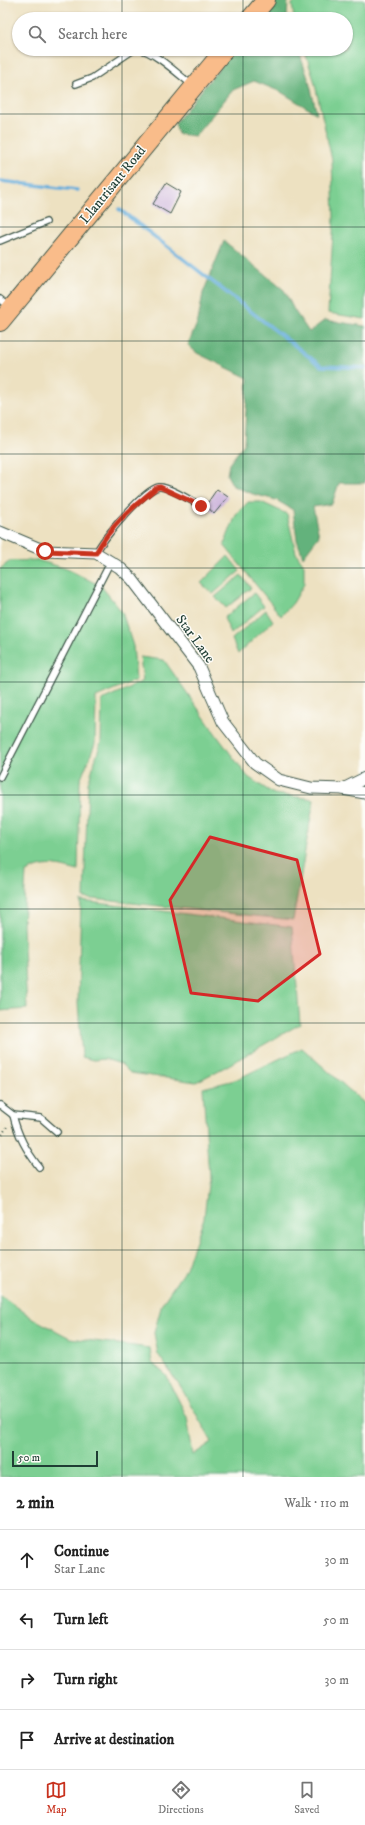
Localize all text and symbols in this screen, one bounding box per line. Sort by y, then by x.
search box [12,12,353,56]
icon: search [26,23,48,45]
text: Search here [58,25,127,44]
street label: Llantrisant Road [76,142,150,228]
route end [192,497,210,515]
route start [36,542,54,560]
street label: Star Lane [172,611,219,667]
scale bar [12,1449,98,1468]
text: 50 m [18,1451,40,1465]
text: 2 min [16,1492,54,1514]
text: Walk · 110 m [284,1495,349,1511]
text: Continue [54,1542,109,1561]
icon: ahead [16,1549,38,1571]
text: 30 m [325,1552,349,1568]
text: Star Lane [54,1561,105,1577]
icon: left [16,1609,38,1631]
text: Turn left [54,1610,108,1629]
text: 50 m [323,1612,349,1628]
icon: right [16,1669,38,1691]
text: Turn right [54,1670,117,1689]
text: 30 m [325,1672,349,1688]
icon: arrive [16,1729,38,1751]
text: Arrive at destination [54,1730,174,1749]
tab: Map [45,1779,67,1817]
tab: Directions [158,1779,204,1817]
tab: Saved [294,1779,320,1817]

